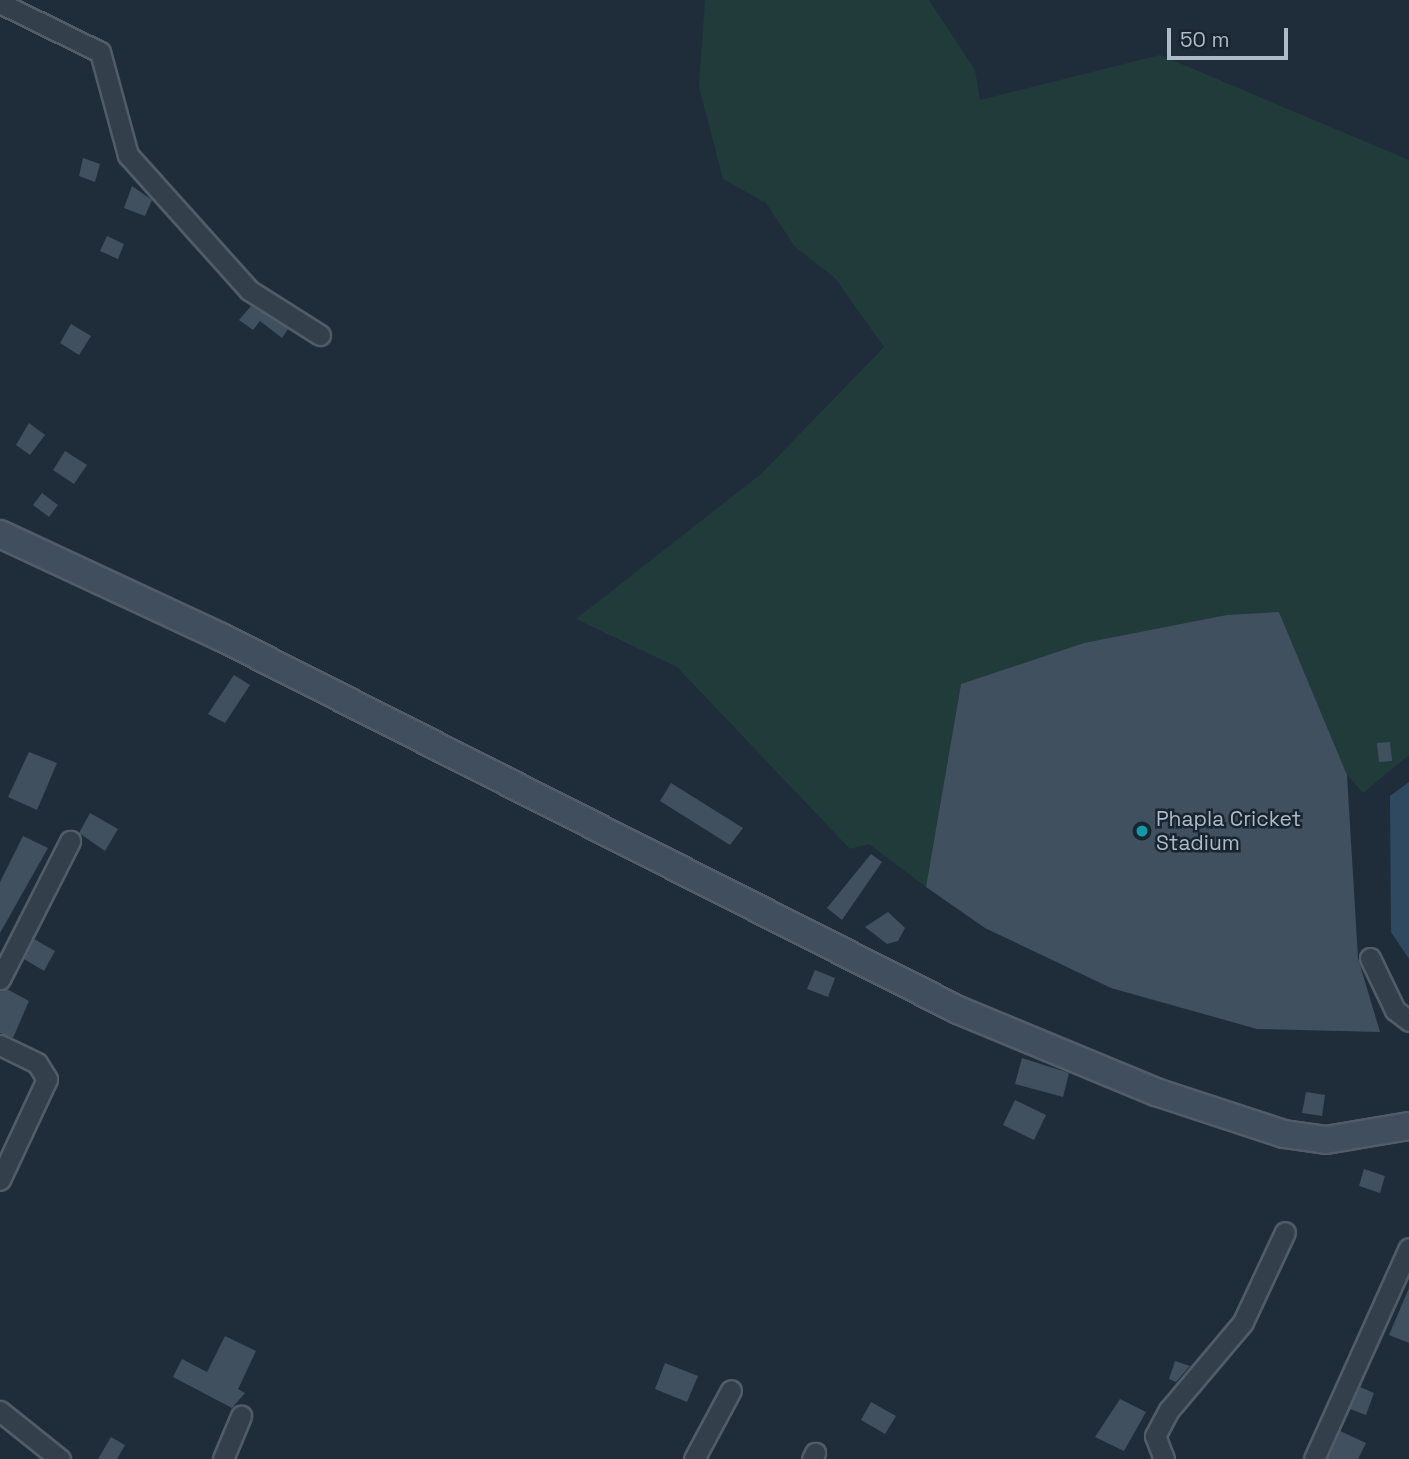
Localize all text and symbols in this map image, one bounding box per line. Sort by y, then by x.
scale bar [1171,14,1292,58]
text: 50 m [1180,26,1230,53]
place label: Phapla Cricket Stadium [1156,806,1301,856]
marker: Phapla Cricket Stadium [1134,823,1150,839]

